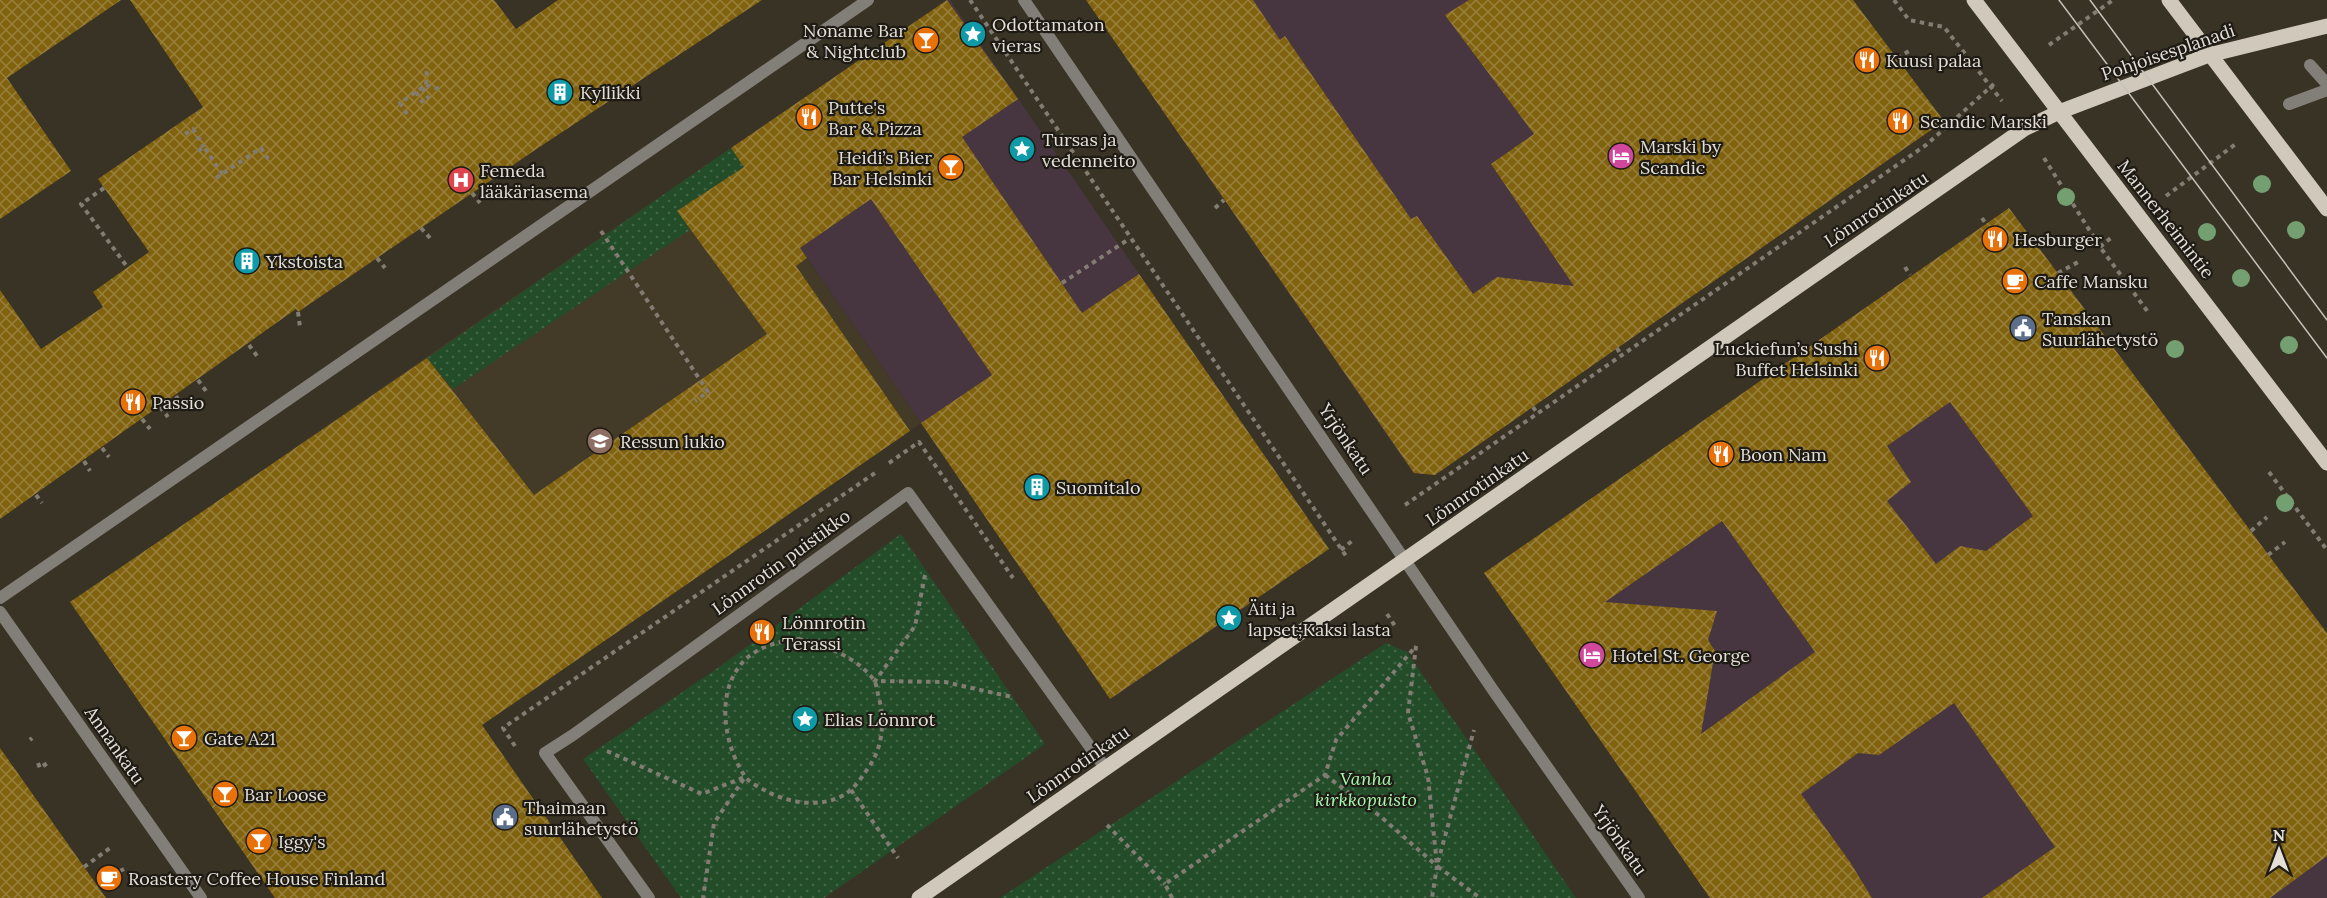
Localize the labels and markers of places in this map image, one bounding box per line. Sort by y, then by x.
place label: Odottamaton vieras [992,13,1105,57]
place label: Noname Bar & Nightclub [803,19,906,63]
place icon: Odottamaton vieras [958,19,988,49]
bar icon: Noname Bar & Nightclub [911,25,941,55]
restaurant icon: Kuusi palaa [1852,45,1882,75]
place label: Kuusi palaa [1886,49,1981,72]
building icon: Kyllikki [545,77,575,107]
place label: Kyllikki [580,81,640,104]
place label: Putte's Bar & Pizza [828,96,922,140]
restaurant icon: Putte's Bar & Pizza [794,102,824,132]
restaurant icon: Scandic Marski [1885,106,1915,136]
place label: Scandic Marski [1920,110,2047,133]
place label: Tursas ja vedenneito [1042,128,1136,172]
place icon: Tursas ja vedenneito [1007,134,1037,164]
place label: Marski by Scandic [1640,135,1722,179]
hotel icon: Marski by Scandic [1606,141,1636,171]
place label: Heidi’s Bier Bar Helsinki [832,146,932,190]
bar icon: Heidi’s Bier Bar Helsinki [936,152,966,182]
place label: Femeda lääkäriasema [480,159,588,203]
hospital icon: Femeda lääkäriasema [446,165,476,195]
restaurant icon: Hesburger [1980,224,2010,254]
place label: Hesburger [2014,228,2102,251]
building icon: Ykstoista [232,246,262,276]
place label: Ykstoista [265,250,343,273]
cafe icon: Caffe Mansku [2000,266,2030,296]
place label: Caffe Mansku [2034,270,2148,293]
place label: Tanskan Suurlähetystö [2042,307,2158,351]
public building icon: Tanskan Suurlähetystö [2008,313,2038,343]
place label: Luckiefun’s Sushi Buffet Helsinki [1715,337,1858,381]
restaurant icon: Luckiefun’s Sushi Buffet Helsinki [1862,343,1892,373]
restaurant icon: Passio [118,387,148,417]
place label: Passio [152,391,204,414]
school or university icon: Ressun lukio [585,426,615,456]
place label: Ressun lukio [620,430,725,453]
restaurant icon: Boon Nam [1706,439,1736,469]
place label: Boon Nam [1740,443,1827,466]
building icon: Suomitalo [1022,472,1052,502]
place label: Suomitalo [1056,476,1141,499]
place label: Äiti ja lapset;Kaksi lasta [1247,597,1391,641]
place icon: Äiti ja lapset;Kaksi lasta [1214,603,1244,633]
place label: Lönnrotin Terassi [782,611,866,655]
restaurant icon: Lönnrotin Terassi [747,617,777,647]
hotel icon: Hotel St. George [1577,640,1607,670]
place label: Hotel St. George [1612,644,1750,667]
place icon: Elias Lönnrot [790,704,820,734]
place label: Elias Lönnrot [824,708,935,731]
bar icon: Gate A21 [169,723,199,753]
place label: Gate A21 [204,727,276,750]
bar icon: Bar Loose [210,779,240,809]
place label: Bar Loose [244,783,327,806]
place label: Thaimaan suurlähetystö [524,796,638,840]
public building icon: Thaimaan suurlähetystö [490,802,520,832]
bar icon: Iggy's [244,826,274,856]
place label: Iggy's [278,830,326,853]
cafe icon: Roastery Coffee House Finland [94,863,124,893]
place label: Roastery Coffee House Finland [128,867,385,890]

